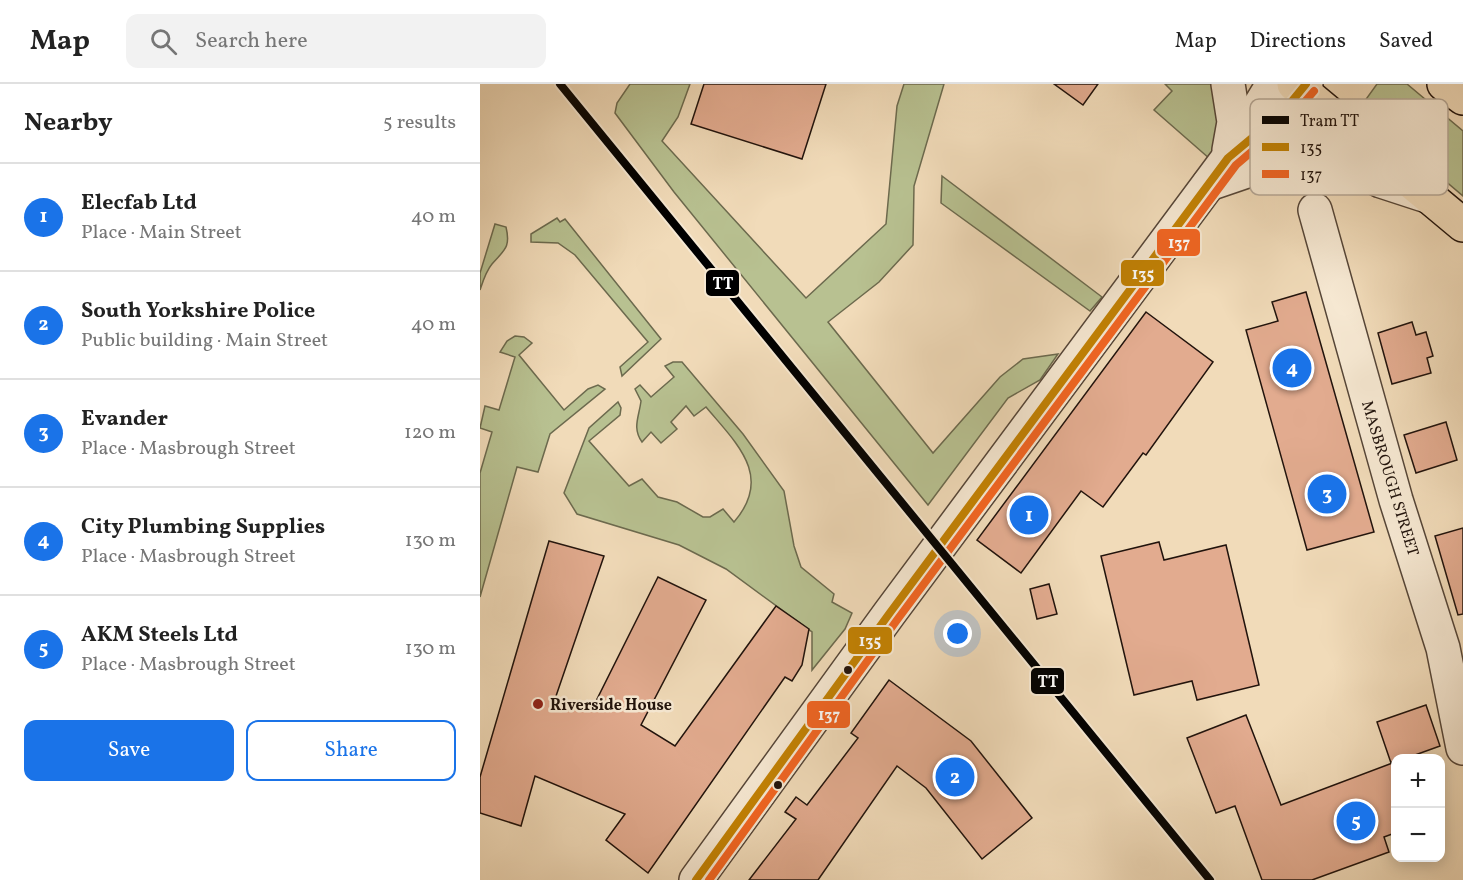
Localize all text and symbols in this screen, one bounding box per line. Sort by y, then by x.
search box [126,14,546,68]
text: Map [30,22,90,61]
icon: search [147,25,180,58]
text: Search here [195,26,308,57]
text: Map [1175,27,1217,56]
text: Directions [1250,27,1346,56]
text: Saved [1379,27,1433,56]
legend [1250,99,1448,195]
text: Nearby [24,105,113,141]
text: 5 results [383,109,456,137]
text: Tram TT [1300,111,1359,133]
text: 135 [1300,138,1322,160]
text: 137 [1300,165,1322,187]
text: Elecfab Ltd [81,188,197,219]
text: 1 [39,203,48,231]
text: 40 m [411,203,456,231]
text: Place · Main Street [81,219,242,247]
line badge: 137 [1156,228,1201,257]
text: 137 [1168,233,1190,255]
line badge: 135 [1120,259,1165,287]
text: 135 [1132,264,1154,286]
line badge: TT [705,269,740,297]
text: TT [713,274,734,296]
text: South Yorkshire Police [81,296,315,327]
text: 2 [38,311,49,339]
text: 40 m [411,311,456,339]
text: Public building · Main Street [81,327,328,355]
pin: 4 [1272,346,1312,390]
street label: MASBROUGH STREET [1355,398,1423,559]
text: Evander [81,404,168,435]
text: 3 [38,419,49,447]
text: 120 m [404,419,456,447]
text: Place · Masbrough Street [81,435,296,463]
pin: 3 [1308,472,1346,516]
pin: 1 [1010,492,1048,538]
text: City Plumbing Supplies [81,512,325,543]
text: 4 [37,527,50,555]
text: 130 m [405,527,456,555]
text: Place · Masbrough Street [81,543,296,571]
your location [943,619,972,648]
text: AKM Steels Ltd [81,620,238,651]
line badge: 135 [847,626,893,655]
text: 135 [859,631,881,653]
text: 5 [39,635,48,663]
text: 130 m [405,635,456,663]
text: Place · Masbrough Street [81,651,296,679]
unlabelled marker [842,664,854,676]
line badge: TT [1030,667,1065,695]
text: TT [1038,672,1059,694]
place label: Riverside House [550,695,672,717]
marker: Riverside House [531,697,545,711]
line badge: 137 [806,700,851,729]
text: 137 [818,705,840,727]
button: Save [24,720,234,781]
button: Share [246,720,456,781]
pin: 2 [936,754,974,800]
map controls [1391,754,1445,862]
button: + [1391,754,1445,808]
unlabelled marker [772,779,784,791]
pin: 5 [1336,798,1376,844]
button: − [1391,808,1445,862]

